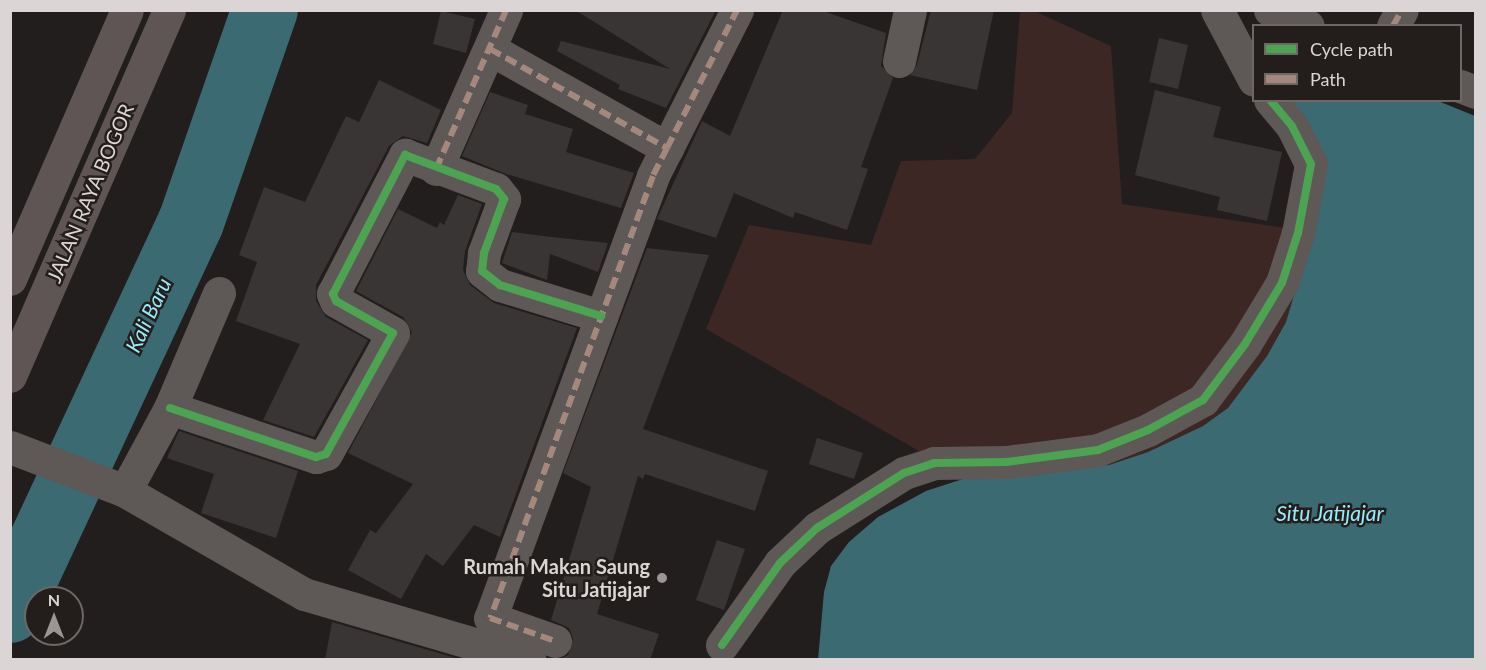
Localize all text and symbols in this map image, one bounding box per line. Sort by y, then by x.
legend [1252,24,1462,102]
text: Cycle path [1310,38,1393,60]
text: Path [1310,68,1346,90]
street label: JALAN RAYA BOGOR [41,100,139,286]
water label: Kali Baru [120,274,176,356]
water label: Situ Jatijajar [1276,500,1384,526]
place label: Rumah Makan Saung Situ Jatijajar [463,554,650,601]
marker: Rumah Makan Saung Situ Jatijajar [655,571,669,585]
north arrow [24,586,84,646]
text: N [48,590,60,609]

